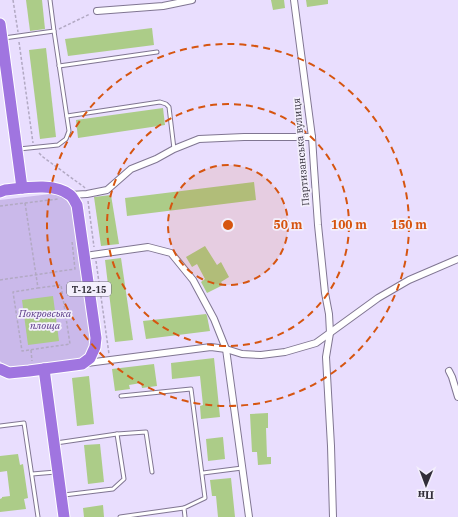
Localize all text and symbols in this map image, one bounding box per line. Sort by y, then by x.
street label: Партизанська вулиця [290,97,312,206]
text: 50 m [274,217,303,232]
text: 100 m [331,217,367,232]
text: 150 m [391,217,427,232]
centre of rings [221,218,235,232]
road number: Т-12-15 [67,282,111,296]
park label: Покровська площа [18,307,72,332]
north arrow [406,465,446,505]
text: Пн [417,488,434,502]

